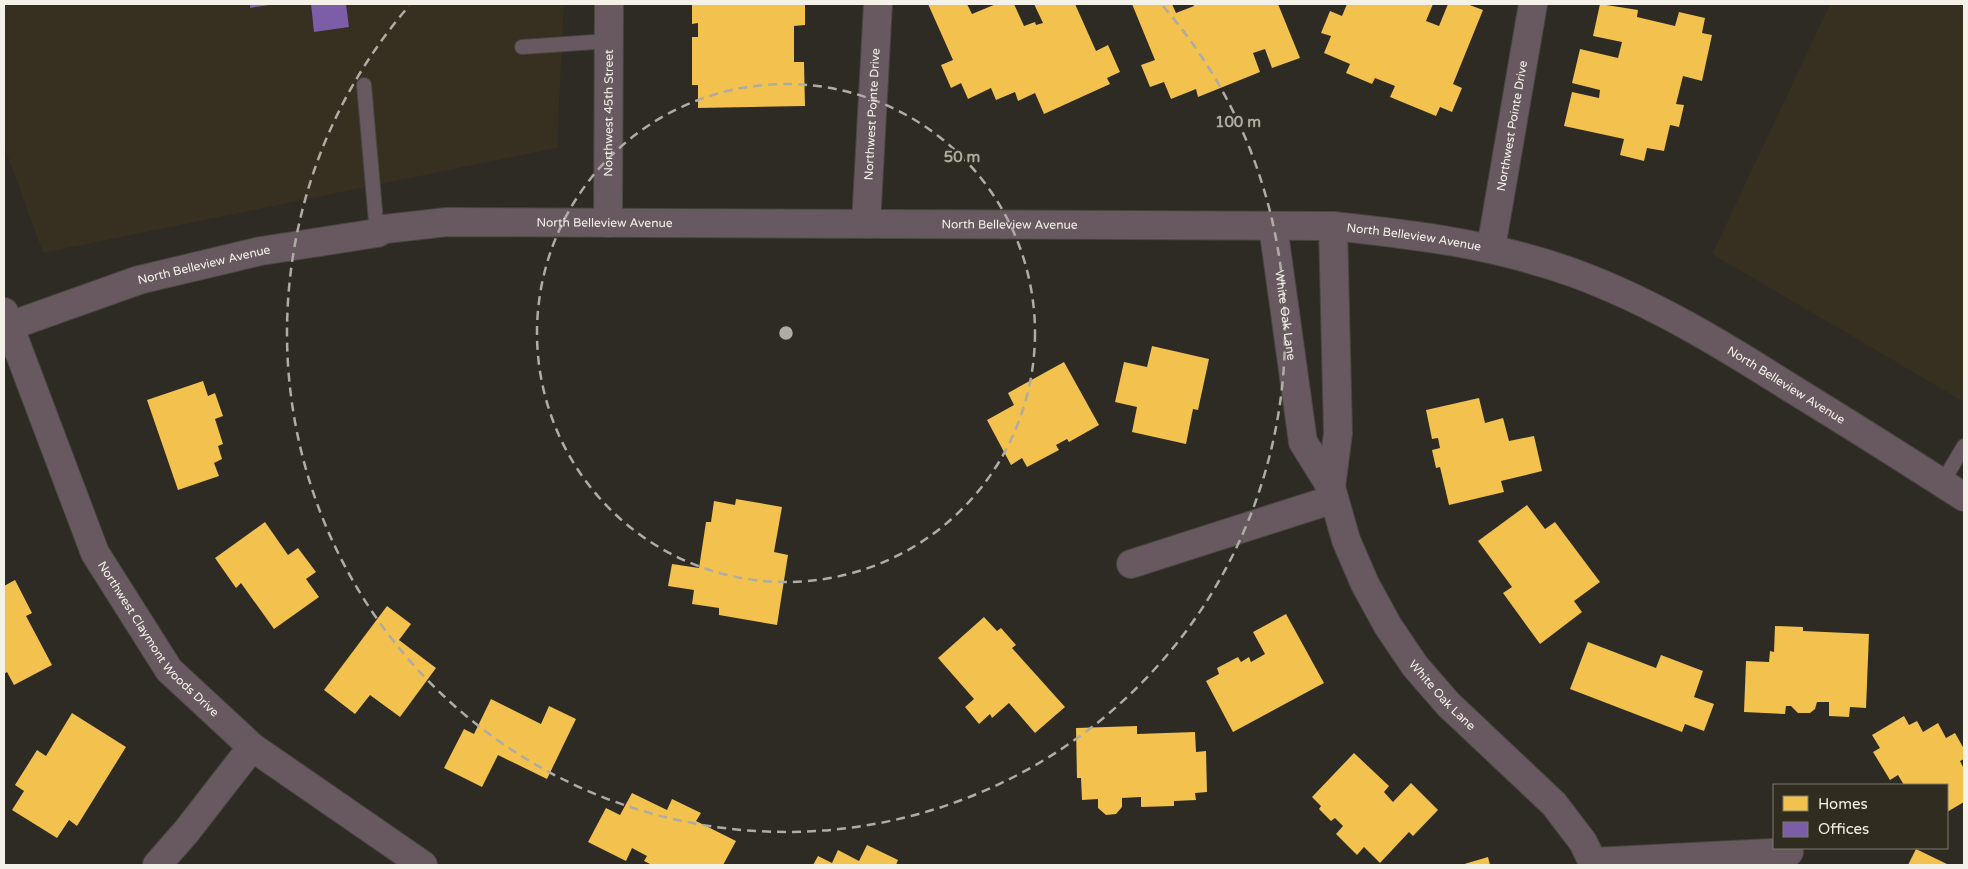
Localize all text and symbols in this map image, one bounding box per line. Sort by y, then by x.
street label: Northwest Pointe Drive [861,48,883,181]
street label: Northwest 45th Street [601,49,616,177]
street label: Northwest Pointe Drive [1494,59,1530,192]
text: 100 m [1215,113,1261,131]
text: 50 m [944,148,980,166]
street label: North Belleview Avenue [537,215,673,230]
street label: North Belleview Avenue [942,217,1078,232]
street label: North Belleview Avenue [1346,221,1483,254]
street label: North Belleview Avenue [136,243,271,287]
street label: White Oak Lane [1272,269,1299,361]
centre of rings [777,324,795,342]
street label: North Belleview Avenue [1725,343,1848,427]
street label: Northwest Claymont Woods Drive [95,559,222,720]
street label: White Oak Lane [1406,657,1478,733]
legend [1773,784,1948,849]
text: Homes [1818,795,1868,813]
text: Offices [1818,820,1869,838]

